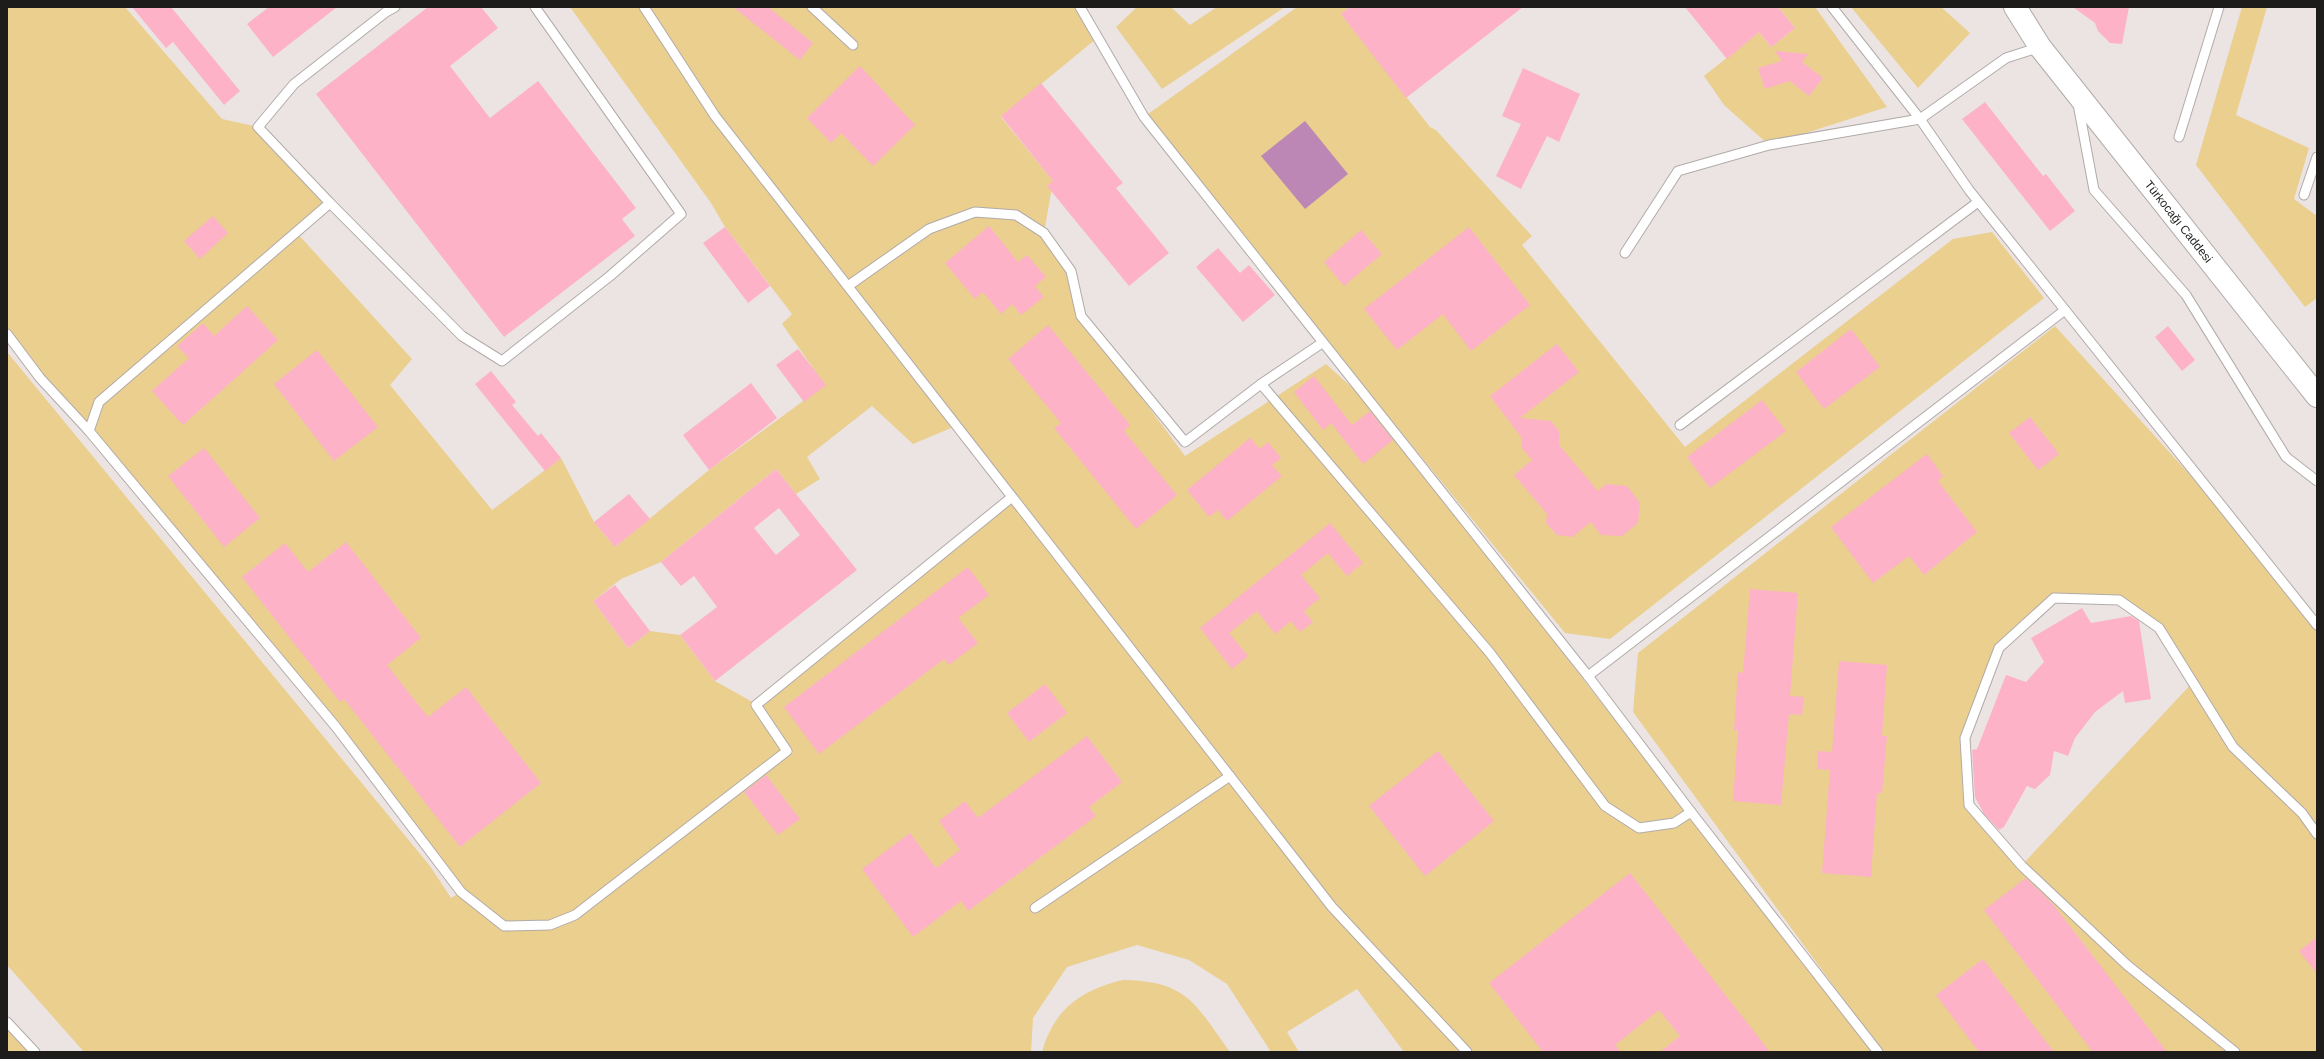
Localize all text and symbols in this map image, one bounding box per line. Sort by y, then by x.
street label: Türkocağı Caddesi [2142,178,2215,265]

